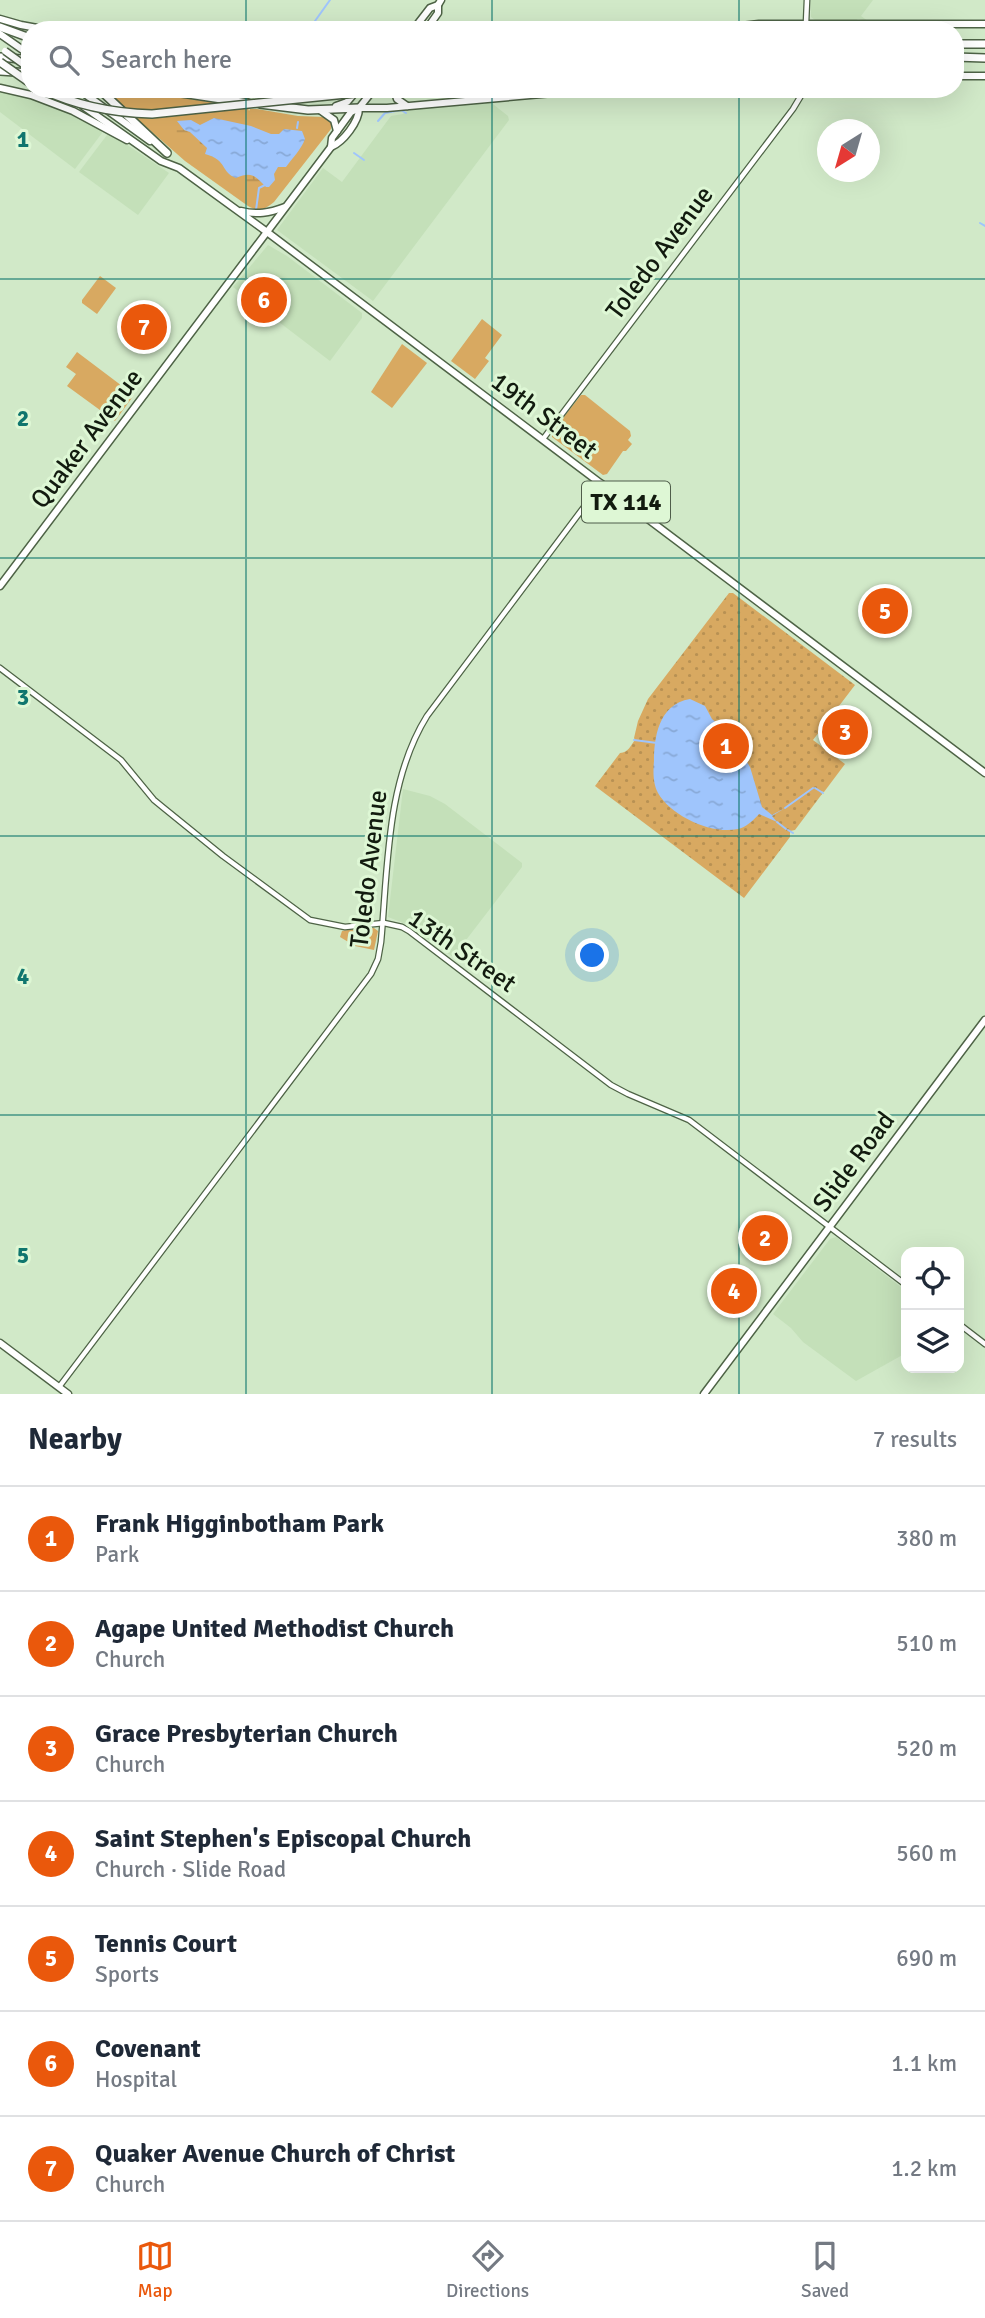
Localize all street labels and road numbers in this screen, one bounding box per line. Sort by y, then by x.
street label: Toledo Avenue [599,180,721,326]
street label: Quaker Avenue [24,363,150,515]
street label: 19th Street [485,366,603,466]
road number: TX 114 [582,481,670,522]
street label: Toledo Avenue [343,788,395,950]
street label: 13th Street [402,902,522,1000]
street label: Slide Road [806,1106,902,1218]

